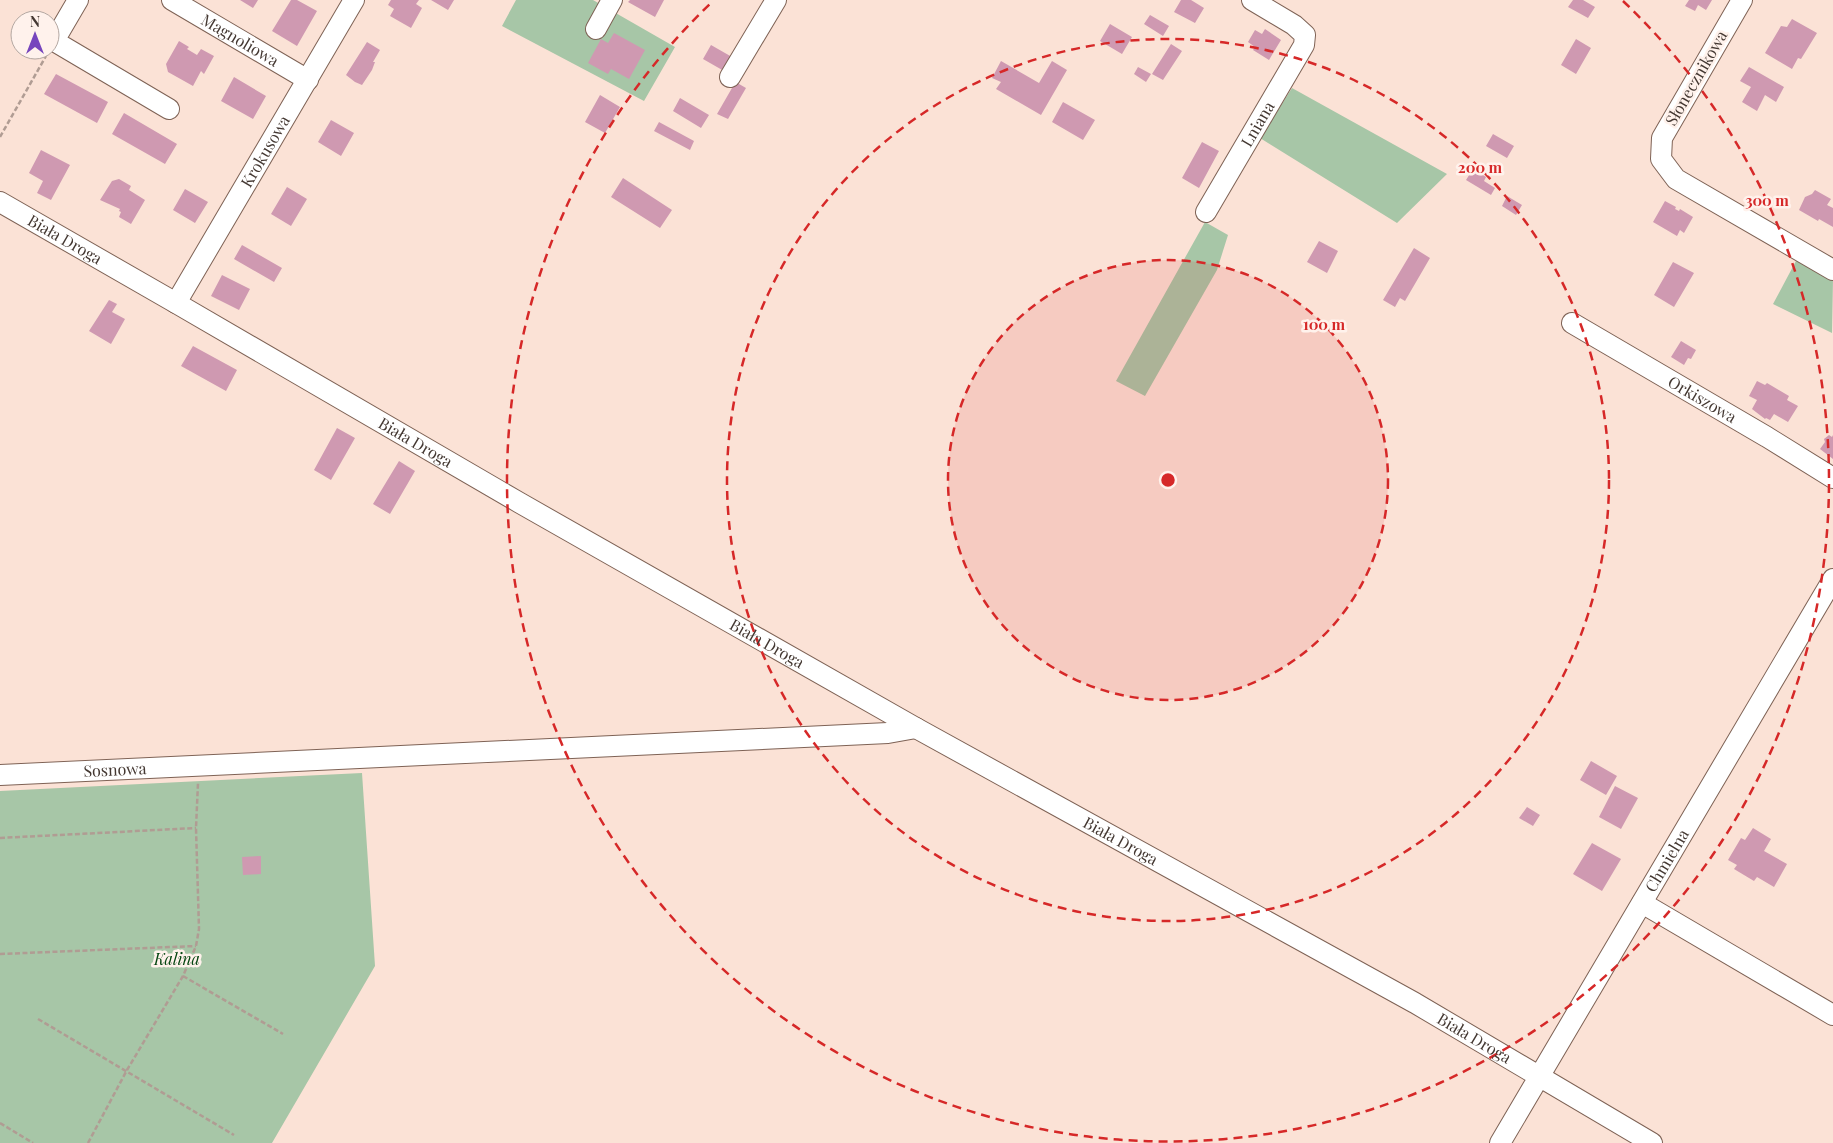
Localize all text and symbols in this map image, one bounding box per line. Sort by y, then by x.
street label: Magnoliowa [198,9,283,71]
north arrow [10,10,60,60]
text: N [30,12,40,31]
street label: Słonecznikowa [1660,26,1731,129]
street label: Lniana [1236,97,1279,150]
street label: Krokusowa [235,111,294,191]
text: 200 m [1458,157,1503,177]
text: 300 m [1745,190,1789,210]
street label: Biała Droga [24,209,106,269]
text: 100 m [1303,314,1346,334]
street label: Orkiszowa [1665,371,1741,427]
street label: Biała Droga [375,412,457,472]
centre of rings [1159,471,1177,489]
street label: Biała Droga [726,613,808,672]
street label: Sosnowa [83,757,147,781]
street label: Biała Droga [1080,811,1162,869]
street label: Chmielna [1640,825,1693,896]
park label: Kalina [153,948,200,969]
street label: Biała Droga [1434,1008,1515,1068]

